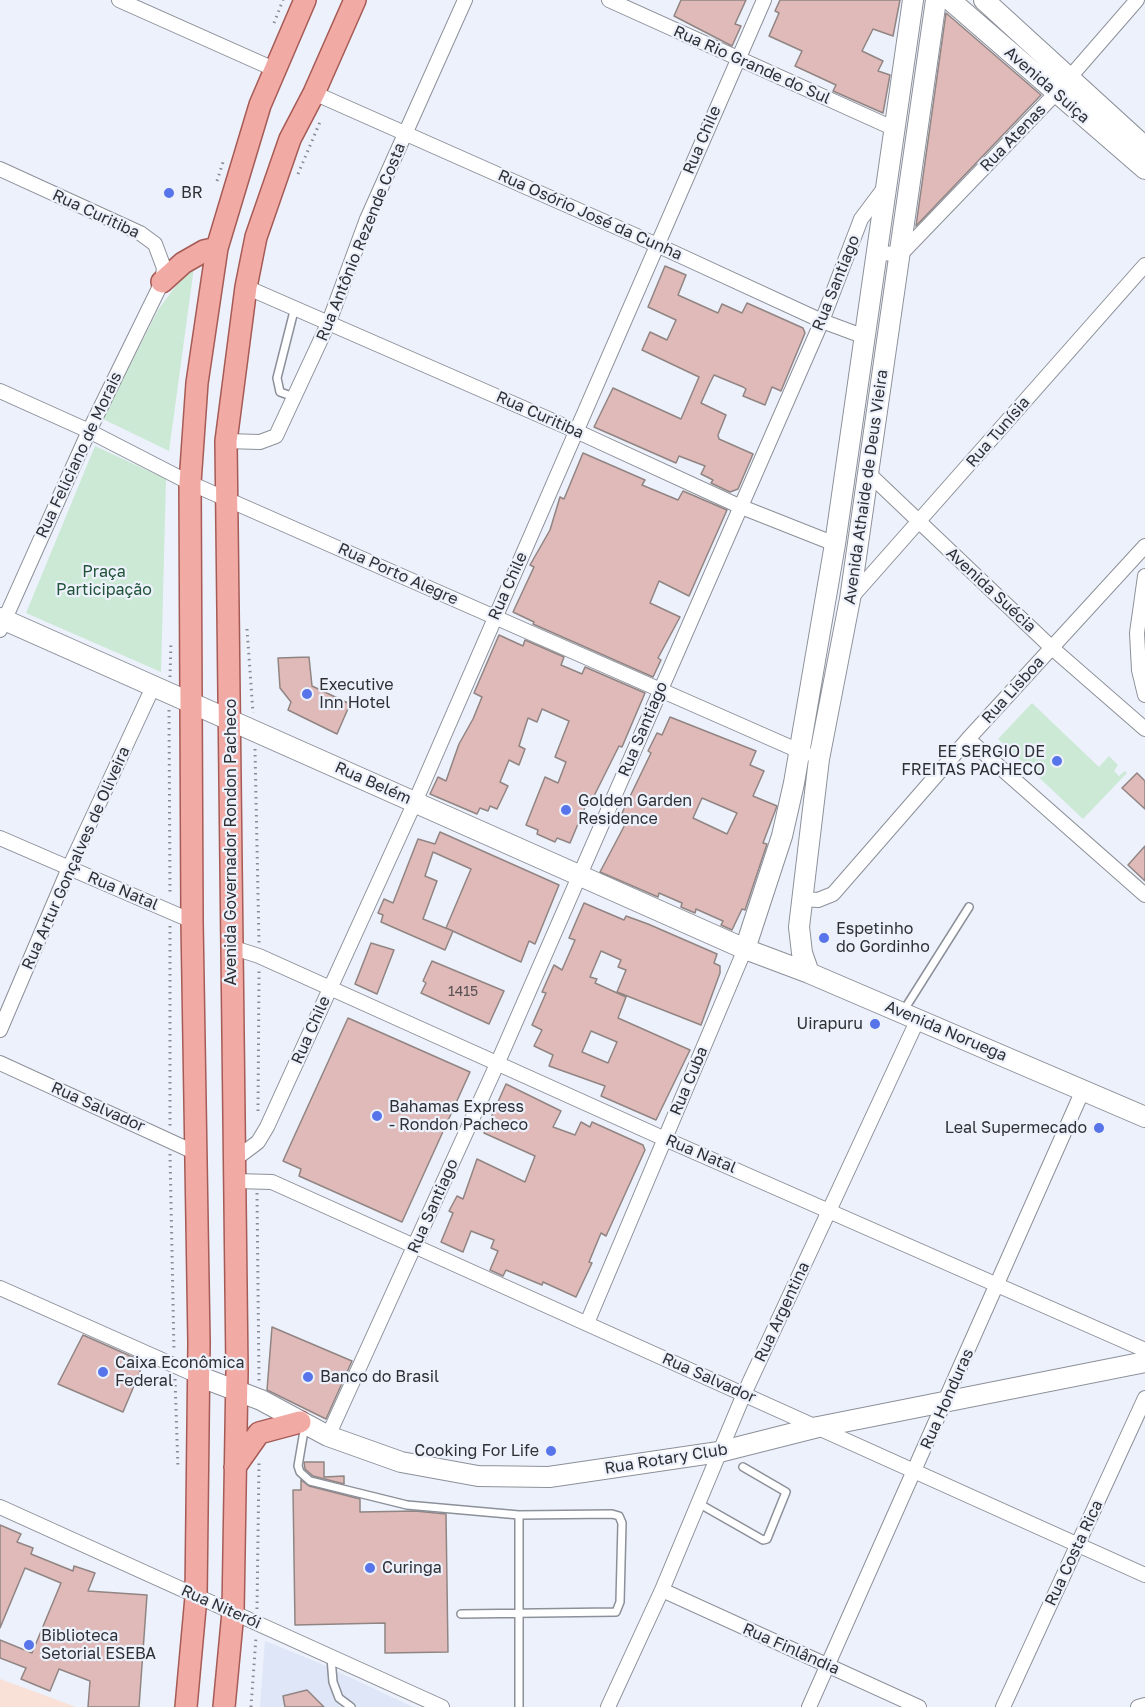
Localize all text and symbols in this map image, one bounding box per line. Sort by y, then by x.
street label: Rua Rio Grande do Sul [670,22,834,108]
street label: Avenida Suiça [1000,43,1094,127]
street label: Rua Atenas [976,100,1050,176]
street label: Rua Chile [679,103,725,177]
street label: Rua Antônio Rezende Costa [312,140,410,344]
street label: Rua Osório José da Cunha [495,166,685,264]
place label: BR [181,183,203,203]
street label: Rua Curitiba [49,185,143,243]
marker: BR [162,186,176,200]
street label: Rua Santiago [808,232,864,334]
street label: Avenida Athaide de Deus Vieira [840,368,892,606]
street label: Rua Feliciano de Morais [32,369,126,541]
street label: Rua Curitiba [493,387,587,443]
street label: Rua Tunísia [962,393,1034,471]
street label: Rua Porto Alegre [335,539,461,609]
street label: Avenida Suécia [942,543,1040,637]
street label: Rua Chile [484,549,532,623]
park label: Praça Participação [56,562,152,600]
street label: Rua Lisboa [978,652,1048,728]
place label: Executive Inn Hotel [319,675,394,713]
street label: Rua Santiago [614,679,672,779]
marker: Executive Inn Hotel [300,687,314,701]
street label: Avenida Governador Rondon Pacheco [221,699,241,985]
place label: EE SERGIO DE FREITAS PACHECO [901,742,1045,780]
street label: Rua Artur Gonçalves de Oliveira [18,743,134,973]
marker: EE SERGIO DE FREITAS PACHECO [1050,754,1064,768]
street label: Rua Belém [332,758,414,808]
place label: Golden Garden Residence [578,791,692,829]
marker: Golden Garden Residence [559,803,573,817]
street label: Rua Natal [85,868,161,914]
place label: Espetinho do Gordinho [836,919,930,957]
marker: Espetinho do Gordinho [817,931,831,945]
house number: 1415 [448,984,478,1000]
street label: Rua Chile [287,993,335,1067]
street label: Avenida Noruega [882,997,1010,1065]
place label: Uirapuru [796,1014,863,1034]
marker: Uirapuru [868,1017,882,1031]
street label: Rua Cuba [666,1044,712,1118]
street label: Rua Salvador [48,1078,148,1136]
place label: Bahamas Express - Rondon Pacheco [389,1097,528,1135]
marker: Bahamas Express - Rondon Pacheco [370,1109,384,1123]
place label: Leal Supermecado [945,1118,1087,1138]
marker: Leal Supermecado [1092,1121,1106,1135]
street label: Rua Natal [663,1131,739,1177]
street label: Rua Santiago [404,1156,462,1256]
street label: Rua Argentina [750,1259,814,1365]
street label: Rua Honduras [916,1346,978,1452]
street label: Rua Salvador [659,1349,759,1407]
place label: Caixa Econômica Federal [115,1353,244,1391]
marker: Caixa Econômica Federal [96,1365,110,1379]
place label: Banco do Brasil [320,1367,439,1387]
marker: Banco do Brasil [301,1370,315,1384]
street label: Rua Rotary Club [603,1440,729,1478]
place label: Cooking For Life [414,1441,539,1461]
marker: Cooking For Life [544,1444,558,1458]
street label: Rua Costa Rica [1041,1497,1107,1609]
place label: Curinga [382,1558,442,1578]
marker: Curinga [363,1561,377,1575]
street label: Rua Niterói [178,1581,264,1633]
street label: Rua Finlândia [740,1619,842,1679]
place label: Biblioteca Setorial ESEBA [41,1626,156,1664]
marker: Biblioteca Setorial ESEBA [22,1638,36,1652]

